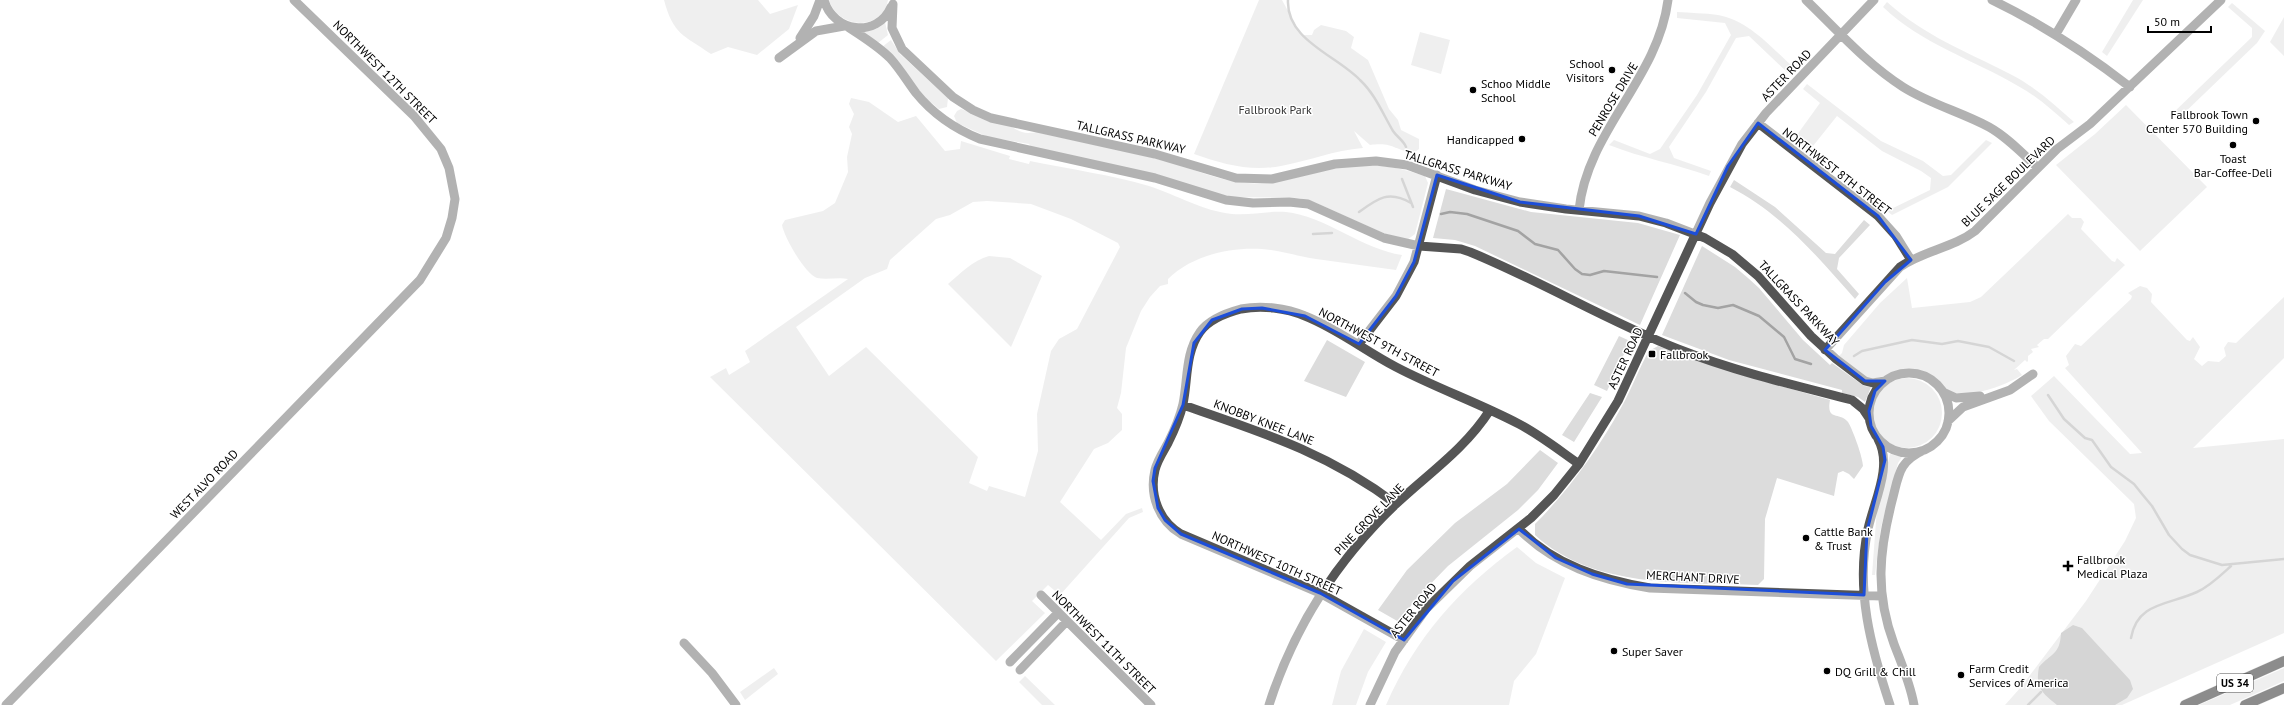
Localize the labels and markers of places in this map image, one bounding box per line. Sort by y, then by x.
place label: School Visitors [1565,56,1604,85]
marker: School Visitors [1607,65,1617,75]
place label: Schoo Middle School [1481,76,1551,105]
marker: Schoo Middle School [1468,85,1478,95]
place label: Fallbrook Town Center 570 Building [2146,107,2248,136]
marker: Fallbrook Town Center 570 Building [2251,116,2261,126]
place label: Handicapped [1447,132,1514,147]
marker: Handicapped [1517,134,1527,144]
marker: Toast Bar-Coffee-Deli [2228,140,2238,150]
place label: Toast Bar-Coffee-Deli [2194,151,2272,180]
place label: Fallbrook [1660,347,1709,362]
marker: Fallbrook [1647,349,1657,359]
place label: Cattle Bank & Trust [1814,524,1873,553]
marker: Cattle Bank & Trust [1801,533,1811,543]
place label: Fallbrook Medical Plaza [2077,552,2148,581]
marker: Fallbrook Medical Plaza [2062,560,2074,572]
place label: Super Saver [1622,644,1683,659]
marker: Super Saver [1609,646,1619,656]
place label: Farm Credit Services of America [1969,661,2069,690]
place label: DQ Grill & Chill [1835,664,1916,679]
marker: DQ Grill & Chill [1822,666,1832,676]
marker: Farm Credit Services of America [1956,670,1966,680]

